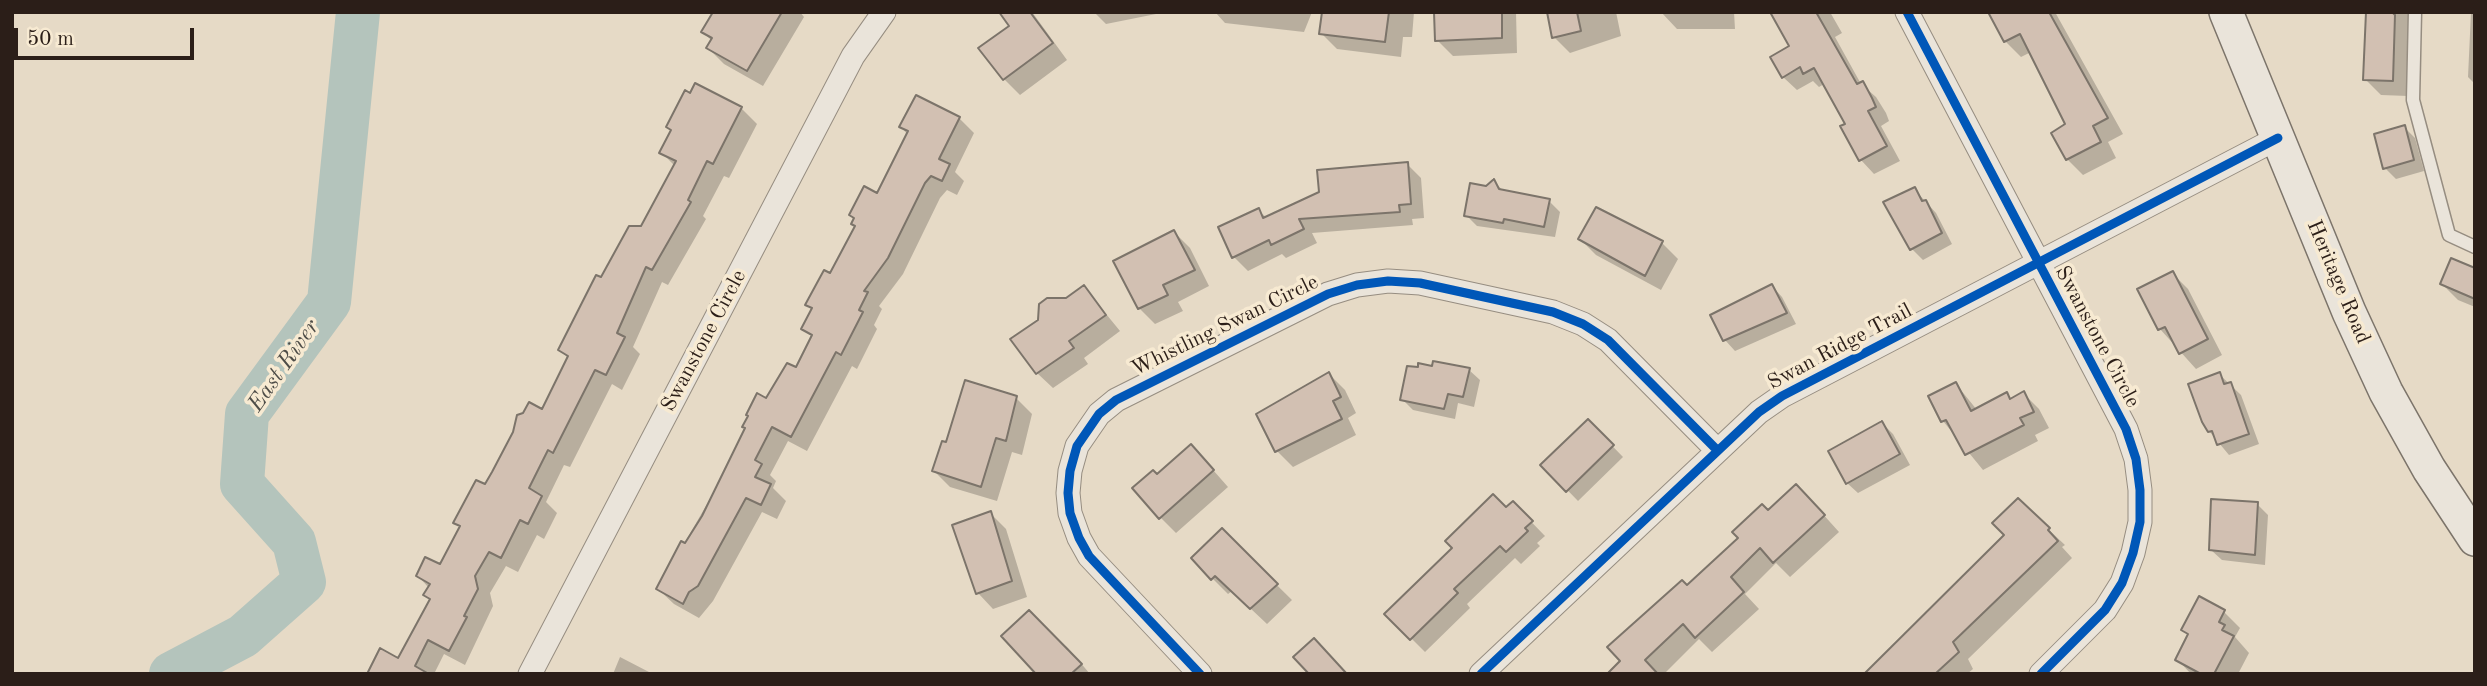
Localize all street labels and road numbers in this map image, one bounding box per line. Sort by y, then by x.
street label: Heritage Road [2301,216,2375,348]
street label: Swanstone Circle [2049,262,2145,412]
street label: Swanstone Circle [656,266,752,416]
street label: Whistling Swan Circle [1127,270,1323,382]
street label: Swan Ridge Trail [1763,298,1917,396]

